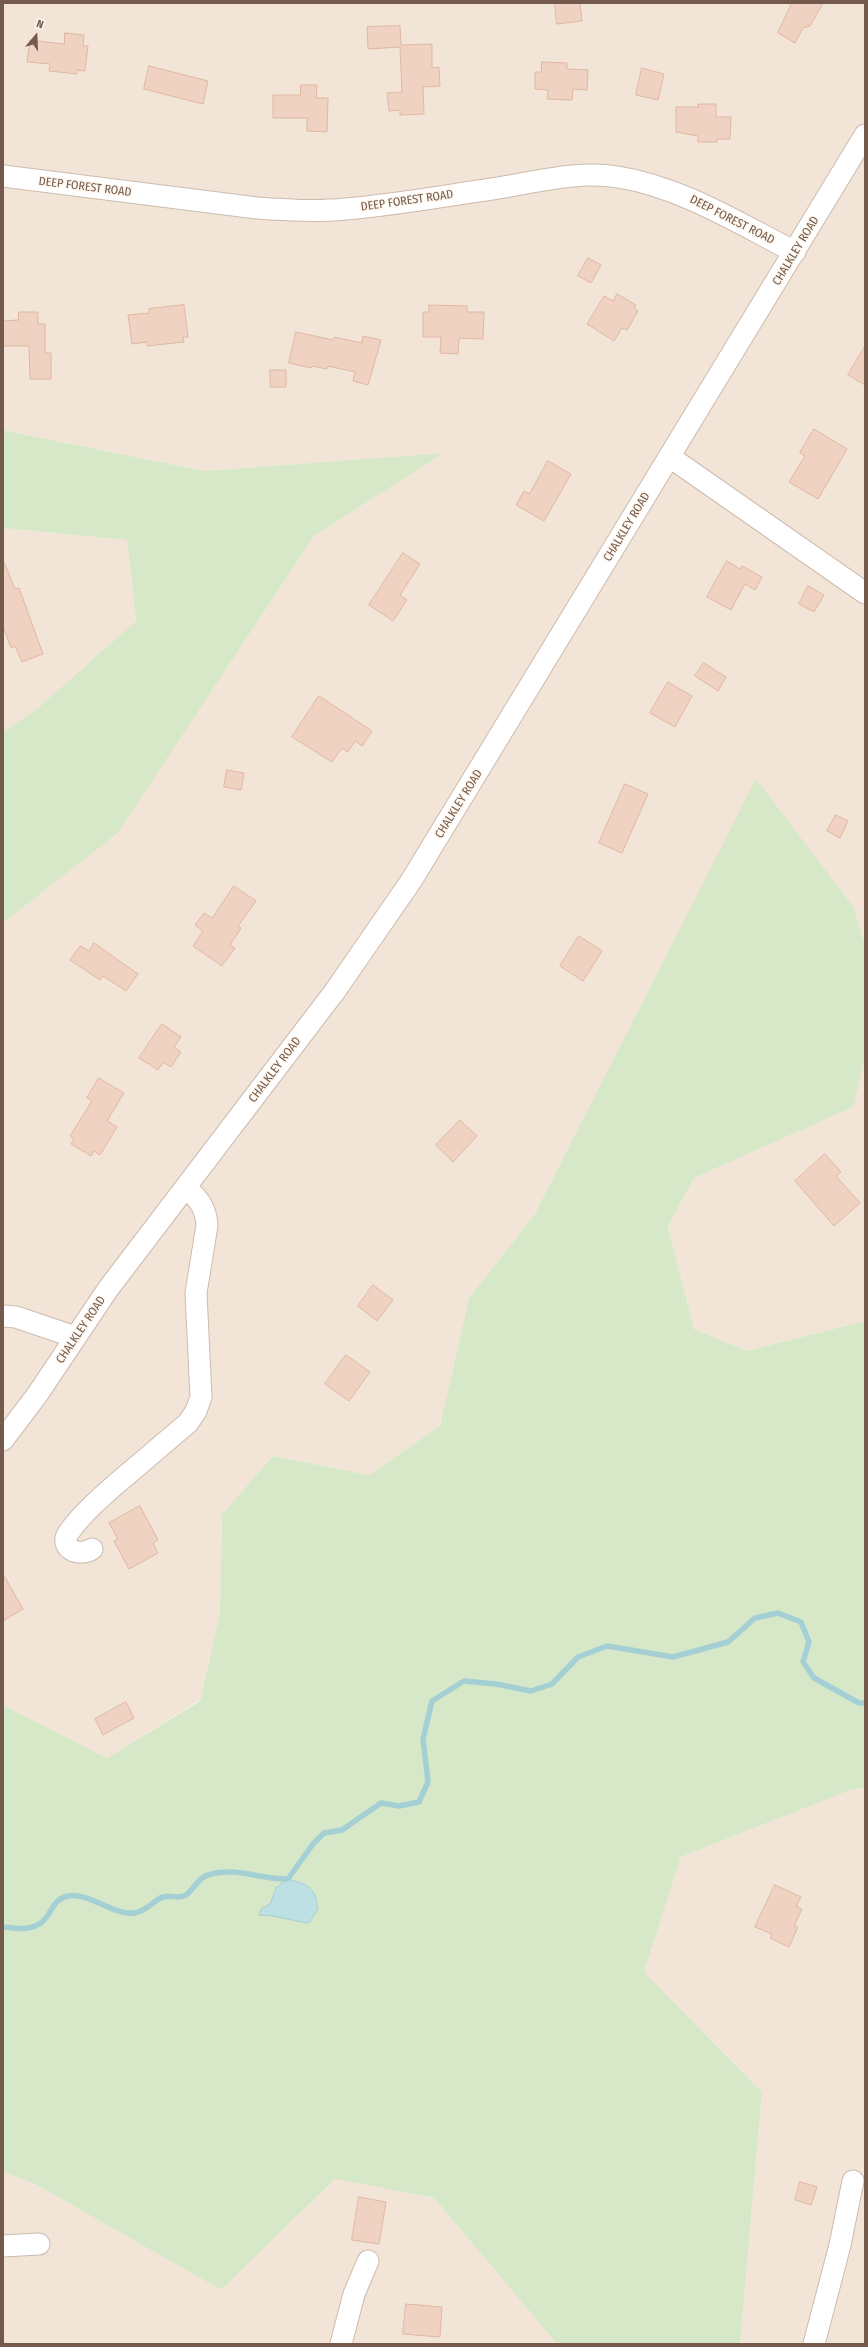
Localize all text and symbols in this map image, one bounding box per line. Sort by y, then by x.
north arrow [16,16,56,56]
text: N [35,17,45,31]
street label: DEEP FOREST ROAD [38,174,132,200]
street label: DEEP FOREST ROAD [360,187,454,215]
street label: DEEP FOREST ROAD [687,192,777,248]
street label: CHALKLEY ROAD [770,214,822,288]
street label: CHALKLEY ROAD [601,490,653,564]
street label: CHALKLEY ROAD [432,767,486,841]
street label: CHALKLEY ROAD [246,1034,304,1106]
street label: CHALKLEY ROAD [53,1294,109,1366]

